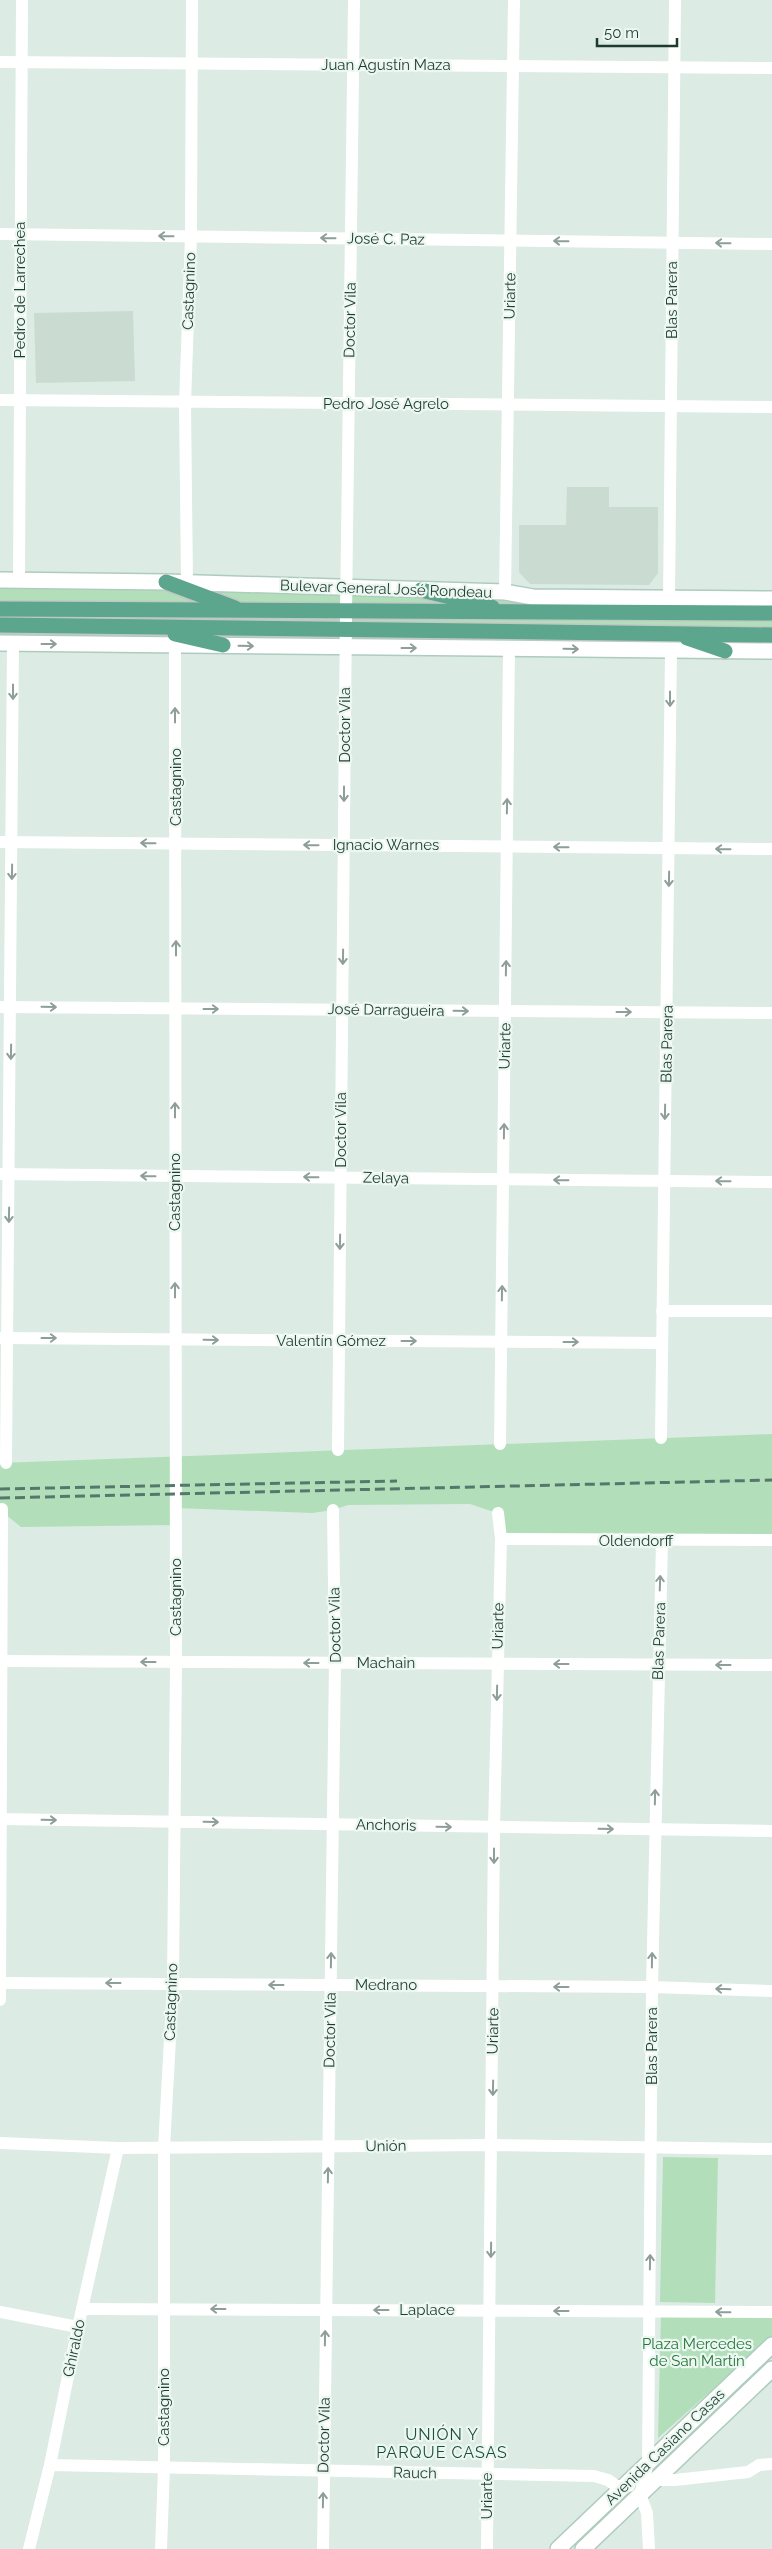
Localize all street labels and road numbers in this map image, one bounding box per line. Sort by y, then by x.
street label: Juan Agustín Maza [321,56,451,74]
street label: Pedro de Larrechea [11,221,29,359]
street label: José C. Paz [347,229,425,249]
street label: Castagnino [179,252,199,330]
street label: Blas Parera [663,261,681,339]
street label: Uriarte [501,272,519,320]
street label: Doctor Vila [340,282,360,358]
street label: Pedro José Agrelo [323,395,449,413]
street label: Bulevar General José Rondeau [280,576,492,602]
street label: Doctor Vila [336,687,354,763]
street label: Castagnino [167,748,185,826]
street label: Ignacio Warnes [333,836,439,854]
street label: José Darragueira [327,1000,445,1020]
street label: Blas Parera [657,1005,677,1083]
street label: Uriarte [496,1022,514,1070]
street label: Doctor Vila [332,1092,350,1168]
street label: Castagnino [166,1153,184,1231]
street label: Zelaya [363,1169,409,1187]
street label: Valentín Gómez [276,1332,386,1350]
street label: Oldendorff [599,1532,674,1550]
street label: Castagnino [167,1558,185,1636]
street label: Doctor Vila [325,1587,345,1663]
street label: Uriarte [489,1602,507,1650]
street label: Blas Parera [649,1602,669,1680]
street label: Machain [357,1654,415,1672]
street label: Anchoris [356,1815,416,1835]
street label: Castagnino [161,1963,181,2041]
street label: Medrano [355,1976,417,1994]
street label: Doctor Vila [320,1992,340,2068]
street label: Uriarte [484,2007,502,2055]
street label: Blas Parera [643,2007,661,2085]
street label: Unión [365,2137,407,2155]
street label: Laplace [399,2301,455,2319]
street label: Ghiraldo [59,2317,89,2378]
street label: Castagnino [155,2368,173,2446]
street label: Avenida Casiano Casas [601,2385,729,2509]
street label: Doctor Vila [314,2397,334,2473]
street label: Rauch [393,2464,437,2482]
street label: Uriarte [478,2472,496,2519]

